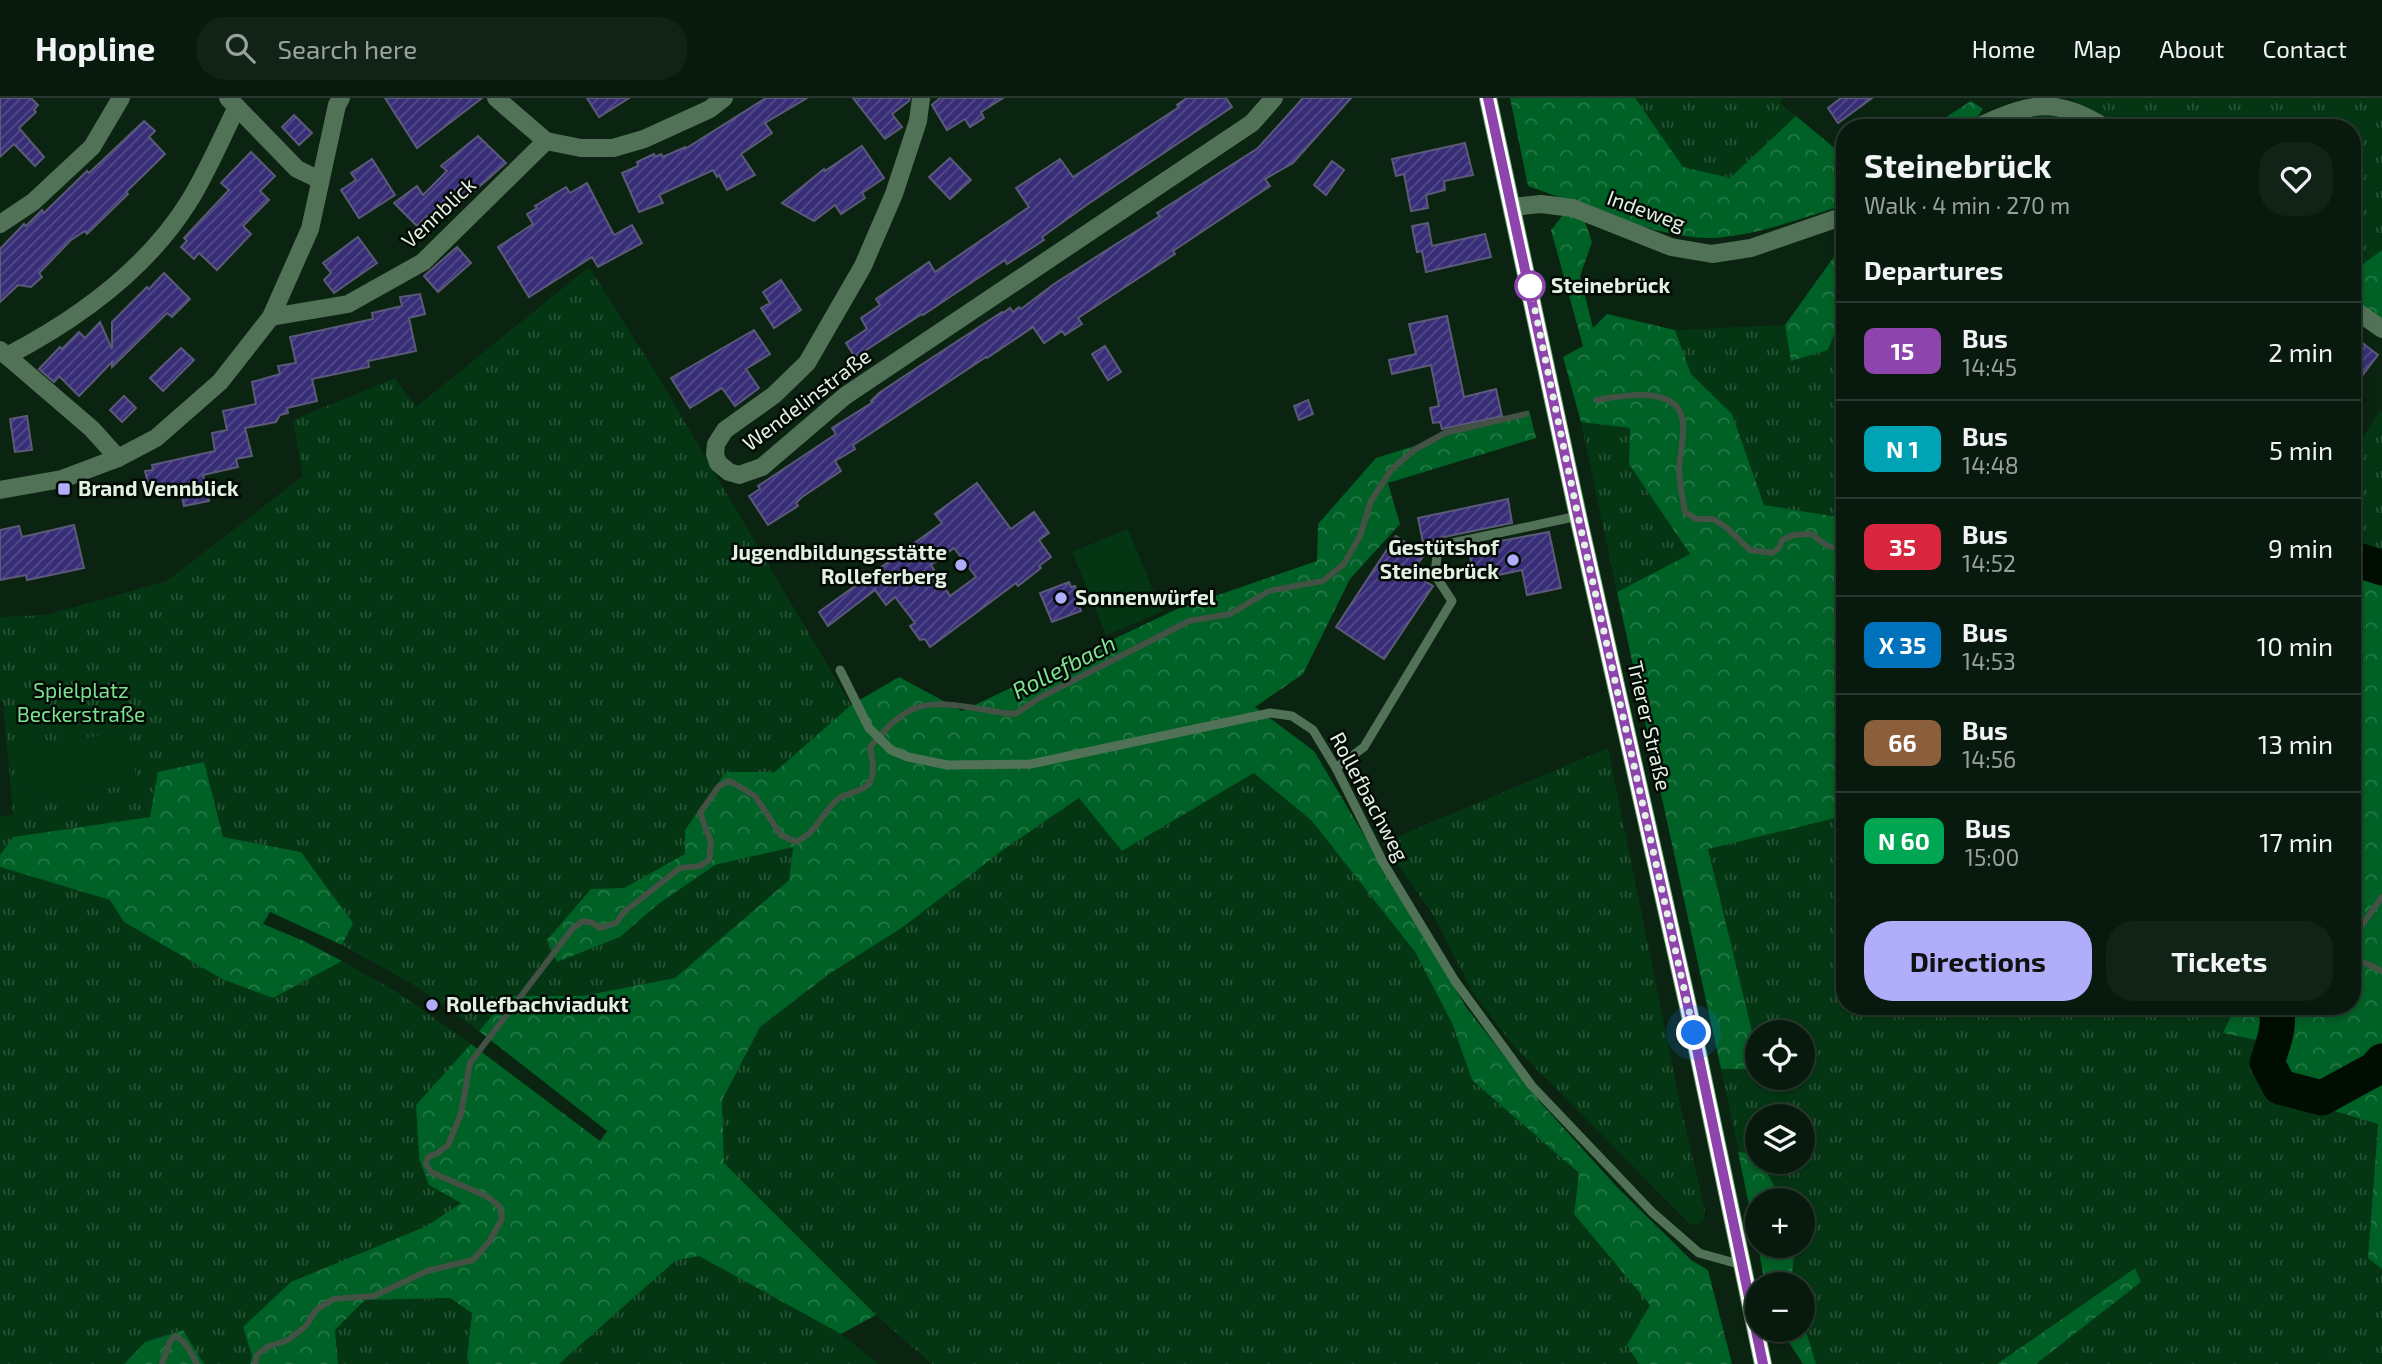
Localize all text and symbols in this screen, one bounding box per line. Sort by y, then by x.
search box [197,17,687,80]
text: Hopline [35,28,155,68]
icon: search [221,29,259,67]
text: Search here [277,33,417,64]
text: Home [1972,34,2035,63]
text: Map [2073,34,2121,63]
text: About [2159,34,2225,63]
text: Contact [2263,34,2347,63]
button: heart [2259,142,2333,216]
text: Steinebrück [1864,145,2051,185]
street label: Vennblick [396,171,480,252]
street label: Indeweg [1604,184,1689,235]
text: Walk · 4 min · 270 m [1864,191,2070,219]
text: Departures [1864,254,2003,285]
marker: Steinebrück [1515,271,1545,301]
place label: Steinebrück [1551,272,1671,297]
text: Bus [1962,322,2008,353]
text: 15 [1891,336,1914,365]
text: 2 min [2268,336,2333,367]
street label: Wendelinstraße [737,342,875,455]
text: 14:45 [1962,353,2017,381]
text: Bus [1962,420,2008,451]
text: N 1 [1886,434,1919,463]
text: 5 min [2269,434,2333,465]
text: 14:48 [1962,451,2019,479]
place label: Brand Vennblick [78,475,239,500]
marker: Brand Vennblick [56,481,72,497]
text: Bus [1962,518,2008,549]
text: 35 [1889,532,1916,561]
text: 9 min [2268,532,2333,563]
place label: Gestütshof Steinebrück [1380,534,1500,583]
place label: Jugendbildungsstätte Rolleferberg [731,539,947,588]
text: 14:52 [1962,549,2016,577]
marker: Gestütshof Steinebrück [1505,552,1521,568]
marker: Jugendbildungsstätte Rolleferberg [953,557,969,573]
place label: Sonnenwürfel [1075,584,1216,609]
marker: Sonnenwürfel [1053,590,1069,606]
text: Bus [1962,616,2008,647]
water label: Rollefbach [1007,628,1120,704]
text: X 35 [1879,630,1926,659]
text: 10 min [2257,630,2333,661]
text: 14:53 [1962,647,2016,675]
street label: Trierer Straße [1623,658,1678,793]
park label: Spielplatz Beckerstraße [17,677,145,726]
text: Bus [1962,714,2008,745]
street label: Rollefbachweg [1326,727,1415,865]
text: 66 [1888,728,1917,757]
text: 13 min [2258,728,2333,759]
text: 14:56 [1962,745,2016,773]
text: Bus [1965,812,2011,843]
text: N 60 [1878,826,1930,855]
text: 17 min [2259,826,2333,857]
text: 15:00 [1965,843,2019,871]
button: Directions [1864,921,2092,1001]
button: Tickets [2106,921,2333,1001]
place label: Rollefbachviadukt [446,991,629,1016]
marker: Rollefbachviadukt [424,997,440,1013]
your location [1676,1015,1711,1050]
map controls [1745,1020,1815,1342]
button: locate [1745,1020,1815,1090]
button: layers [1745,1104,1815,1174]
button: + [1745,1188,1815,1258]
button: − [1745,1272,1815,1342]

